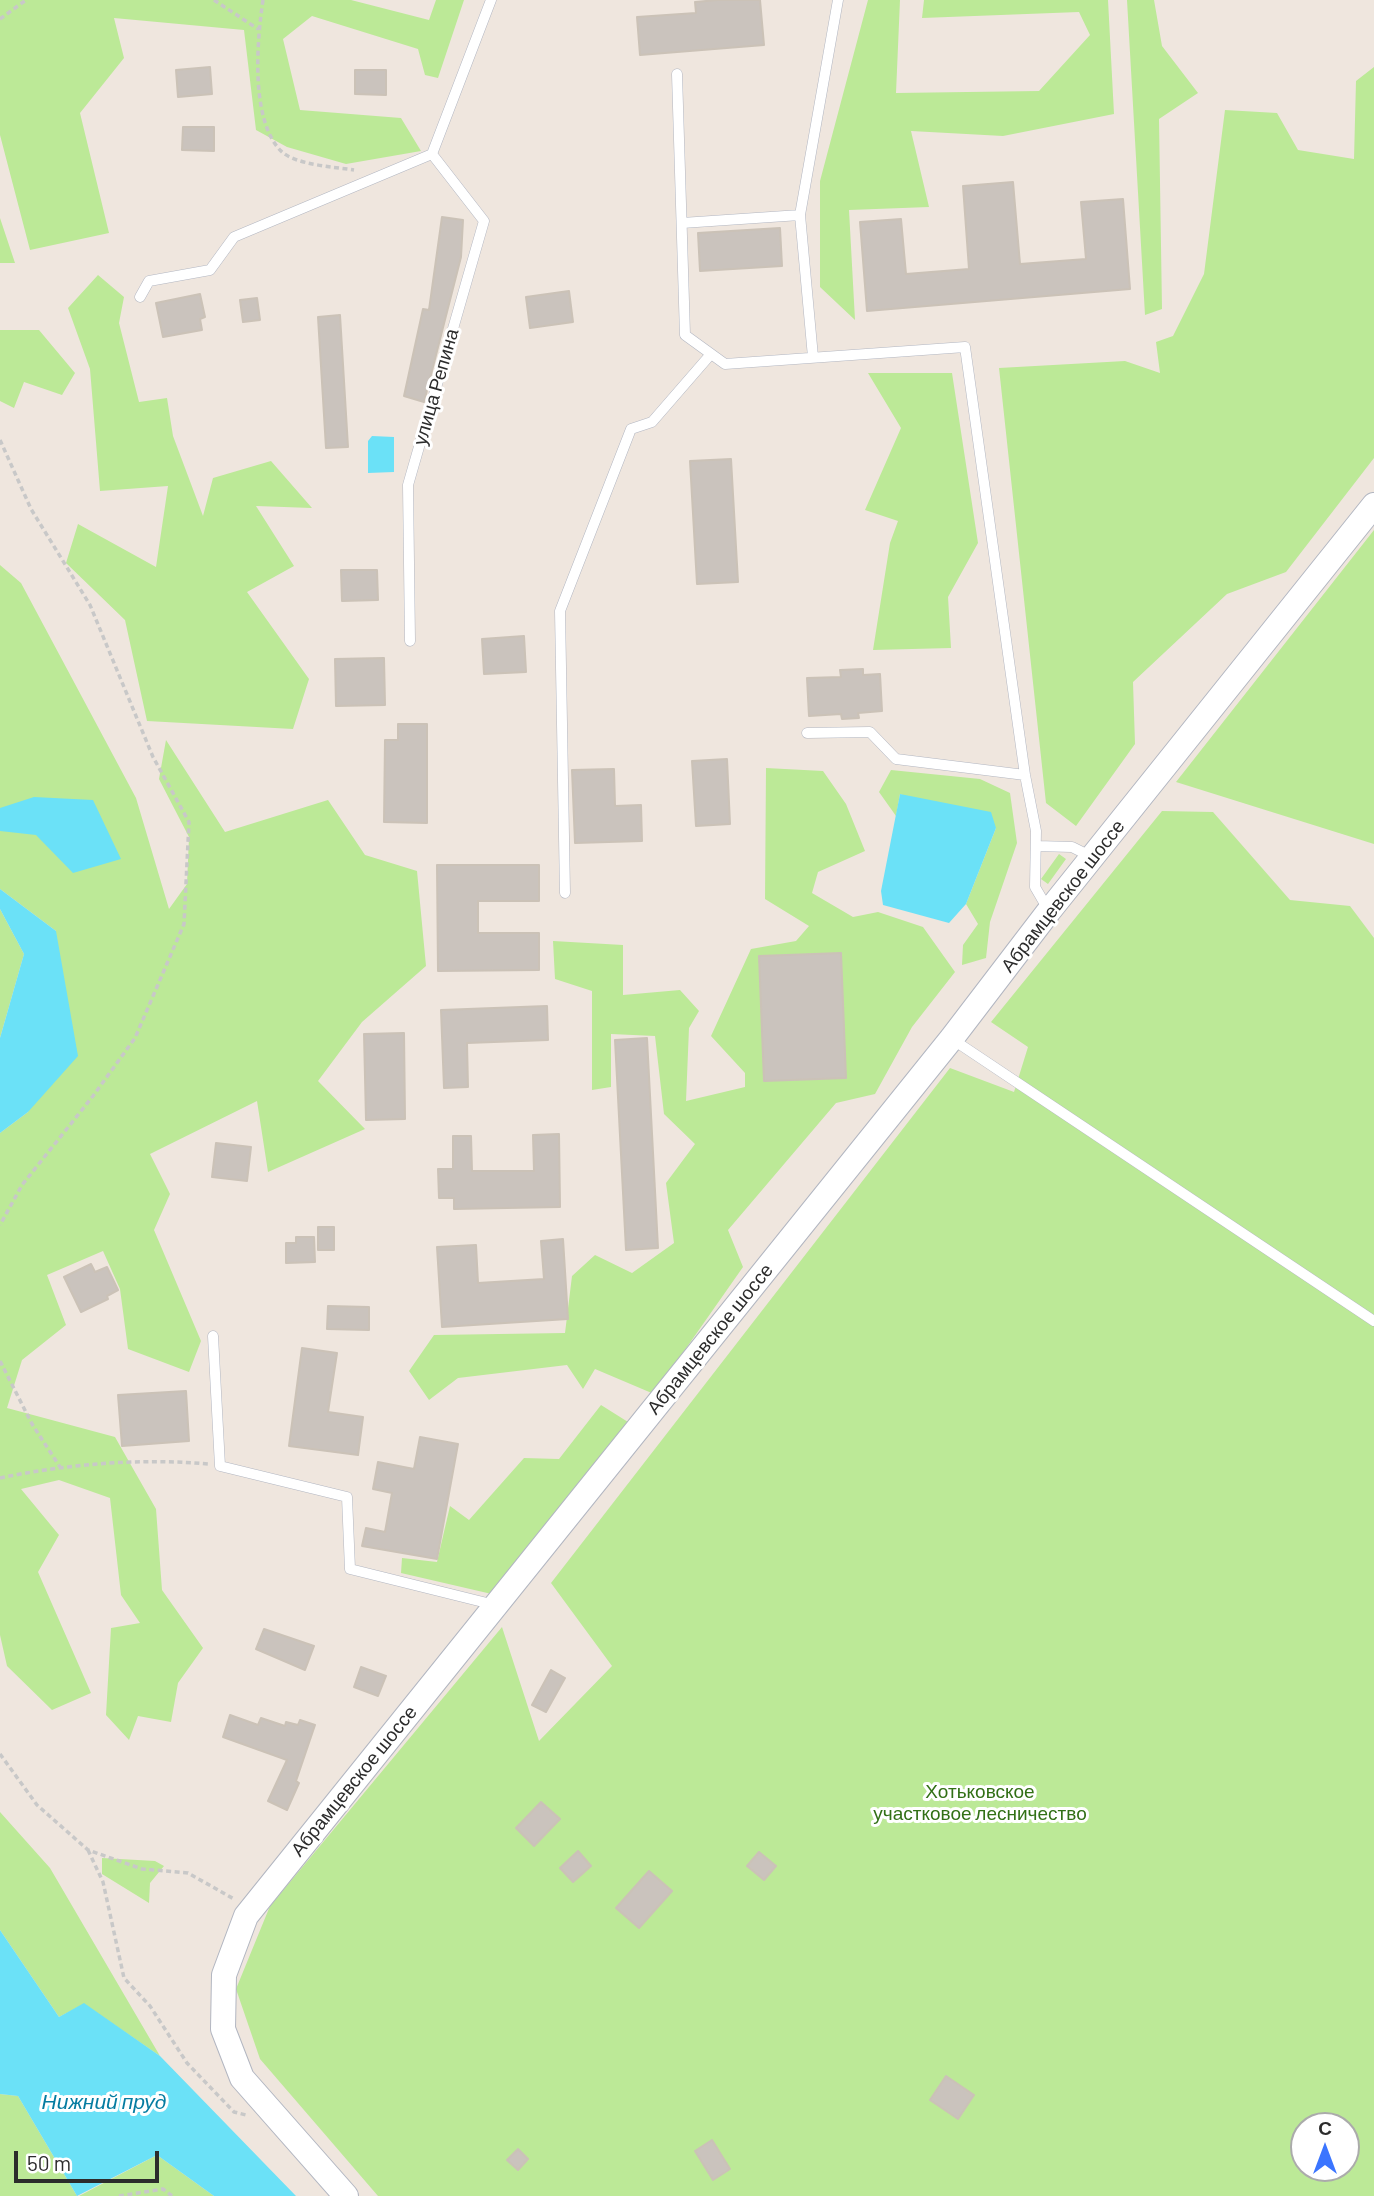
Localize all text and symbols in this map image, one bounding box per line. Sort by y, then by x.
street label: улица Репина [408,326,464,448]
street label: Абрамцевское шоссе [996,815,1130,977]
street label: Абрамцевское шоссе [642,1259,778,1419]
street label: Абрамцевское шоссе [286,1701,422,1861]
park label: Хотьковское участковое лесничество [873,1781,1087,1825]
water label: Нижний пруд [42,2089,166,2115]
north arrow [1290,2112,1360,2182]
text: С [1318,2116,1332,2139]
scale bar [18,2136,163,2180]
text: 50 m [27,2150,71,2175]

